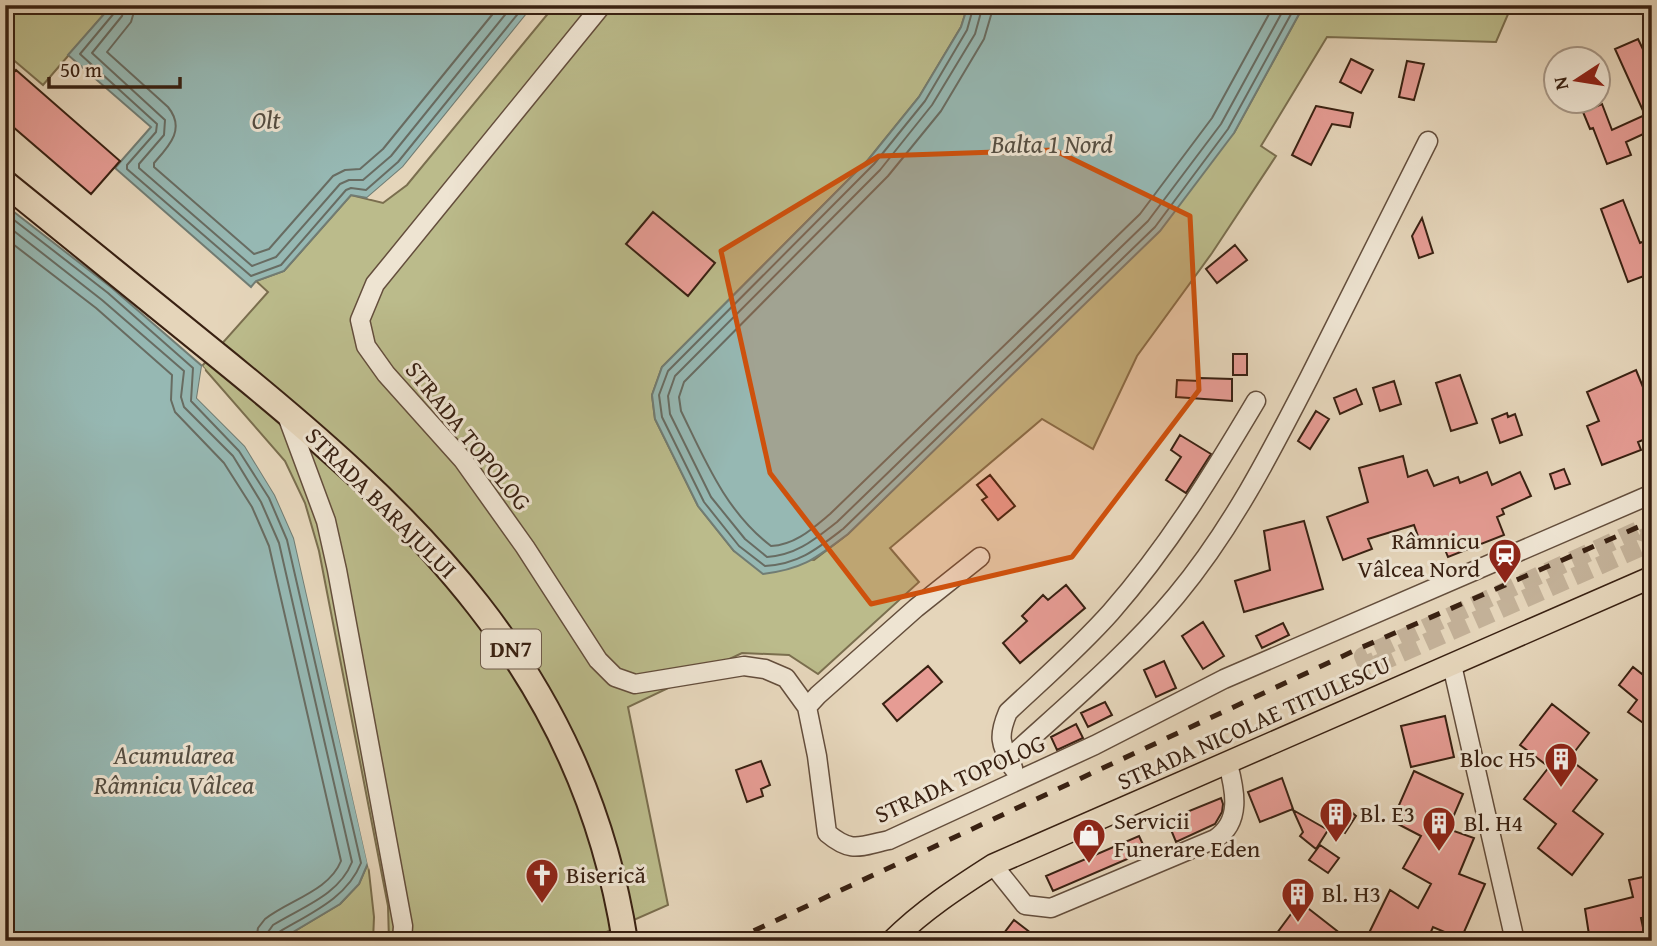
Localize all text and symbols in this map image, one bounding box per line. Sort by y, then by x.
scale bar [49,46,180,90]
north arrow [1542,46,1612,116]
text: 50 m [60,54,102,85]
text: N [1545,74,1575,93]
water label: Olt [251,100,281,139]
water label: Balta 1 Nord [990,124,1113,163]
street label: STRADA TOPOLOG [397,353,540,518]
street label: STRADA BARAJULUI [298,419,465,586]
place label: Râmnicu Vâlcea Nord [1357,523,1480,586]
station icon: Râmnicu Vâlcea Nord [1486,536,1524,585]
road number: DN7 [481,629,541,668]
street label: STRADA NICOLAE TITULESCU [1111,646,1396,799]
street label: STRADA TOPOLOG [869,725,1051,832]
water label: Acumularea Râmnicu Vâlcea [93,735,254,804]
building icon: Bloc H5 [1542,740,1580,789]
place label: Bloc H5 [1460,741,1536,776]
building icon: Bl. E3 [1317,795,1355,844]
place label: Bl. E3 [1360,796,1415,831]
place label: Servicii Funerare Eden [1114,803,1261,866]
building icon: Bl. H4 [1420,804,1458,853]
place label: Bl. H4 [1464,805,1523,840]
shop icon: Servicii Funerare Eden [1070,816,1108,865]
church icon: Biserică [523,856,561,905]
place label: Biserică [566,857,646,892]
building icon: Bl. H3 [1279,875,1317,924]
place label: Bl. H3 [1322,876,1381,911]

